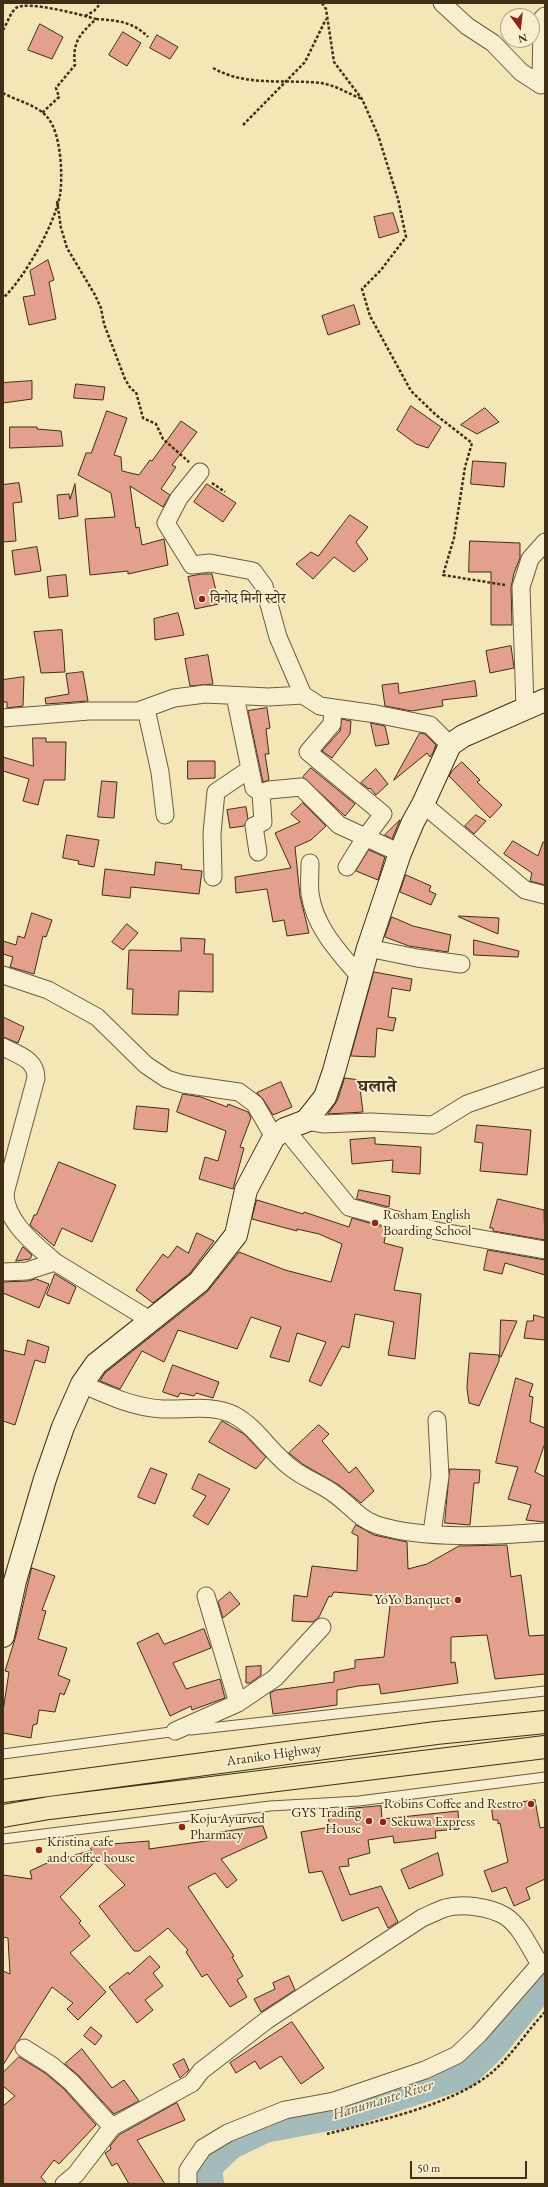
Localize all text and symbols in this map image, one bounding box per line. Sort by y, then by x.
north arrow [500,8,540,48]
text: N [517,31,529,47]
place label: विनोद मिनी स्टोर [210,591,286,607]
marker: विनोद मिनी स्टोर [197,594,207,604]
district label: घलाते [358,1076,396,1098]
place label: Rosham English Boarding School [383,1207,471,1240]
marker: Rosham English Boarding School [370,1218,380,1228]
place label: YoYo Banquet [374,1592,450,1608]
marker: YoYo Banquet [453,1595,463,1605]
street label: Araniko Highway [225,1740,323,1770]
place label: Robins Coffee and Restro [384,1796,523,1812]
marker: Robins Coffee and Restro [526,1799,536,1809]
place label: GYS Trading House [291,1805,361,1838]
place label: Koju Ayurved Pharmacy [190,1811,265,1844]
place label: Sekuwa Express [391,1814,475,1830]
marker: GYS Trading House [364,1816,374,1826]
marker: Sekuwa Express [378,1817,388,1827]
marker: Koju Ayurved Pharmacy [177,1822,187,1832]
place label: Kristina cafe and coffee house [47,1834,135,1866]
marker: Kristina cafe and coffee house [34,1845,44,1855]
water label: Hanumante River [330,2076,436,2124]
scale bar [412,2153,529,2179]
text: 50 m [417,2160,440,2176]

